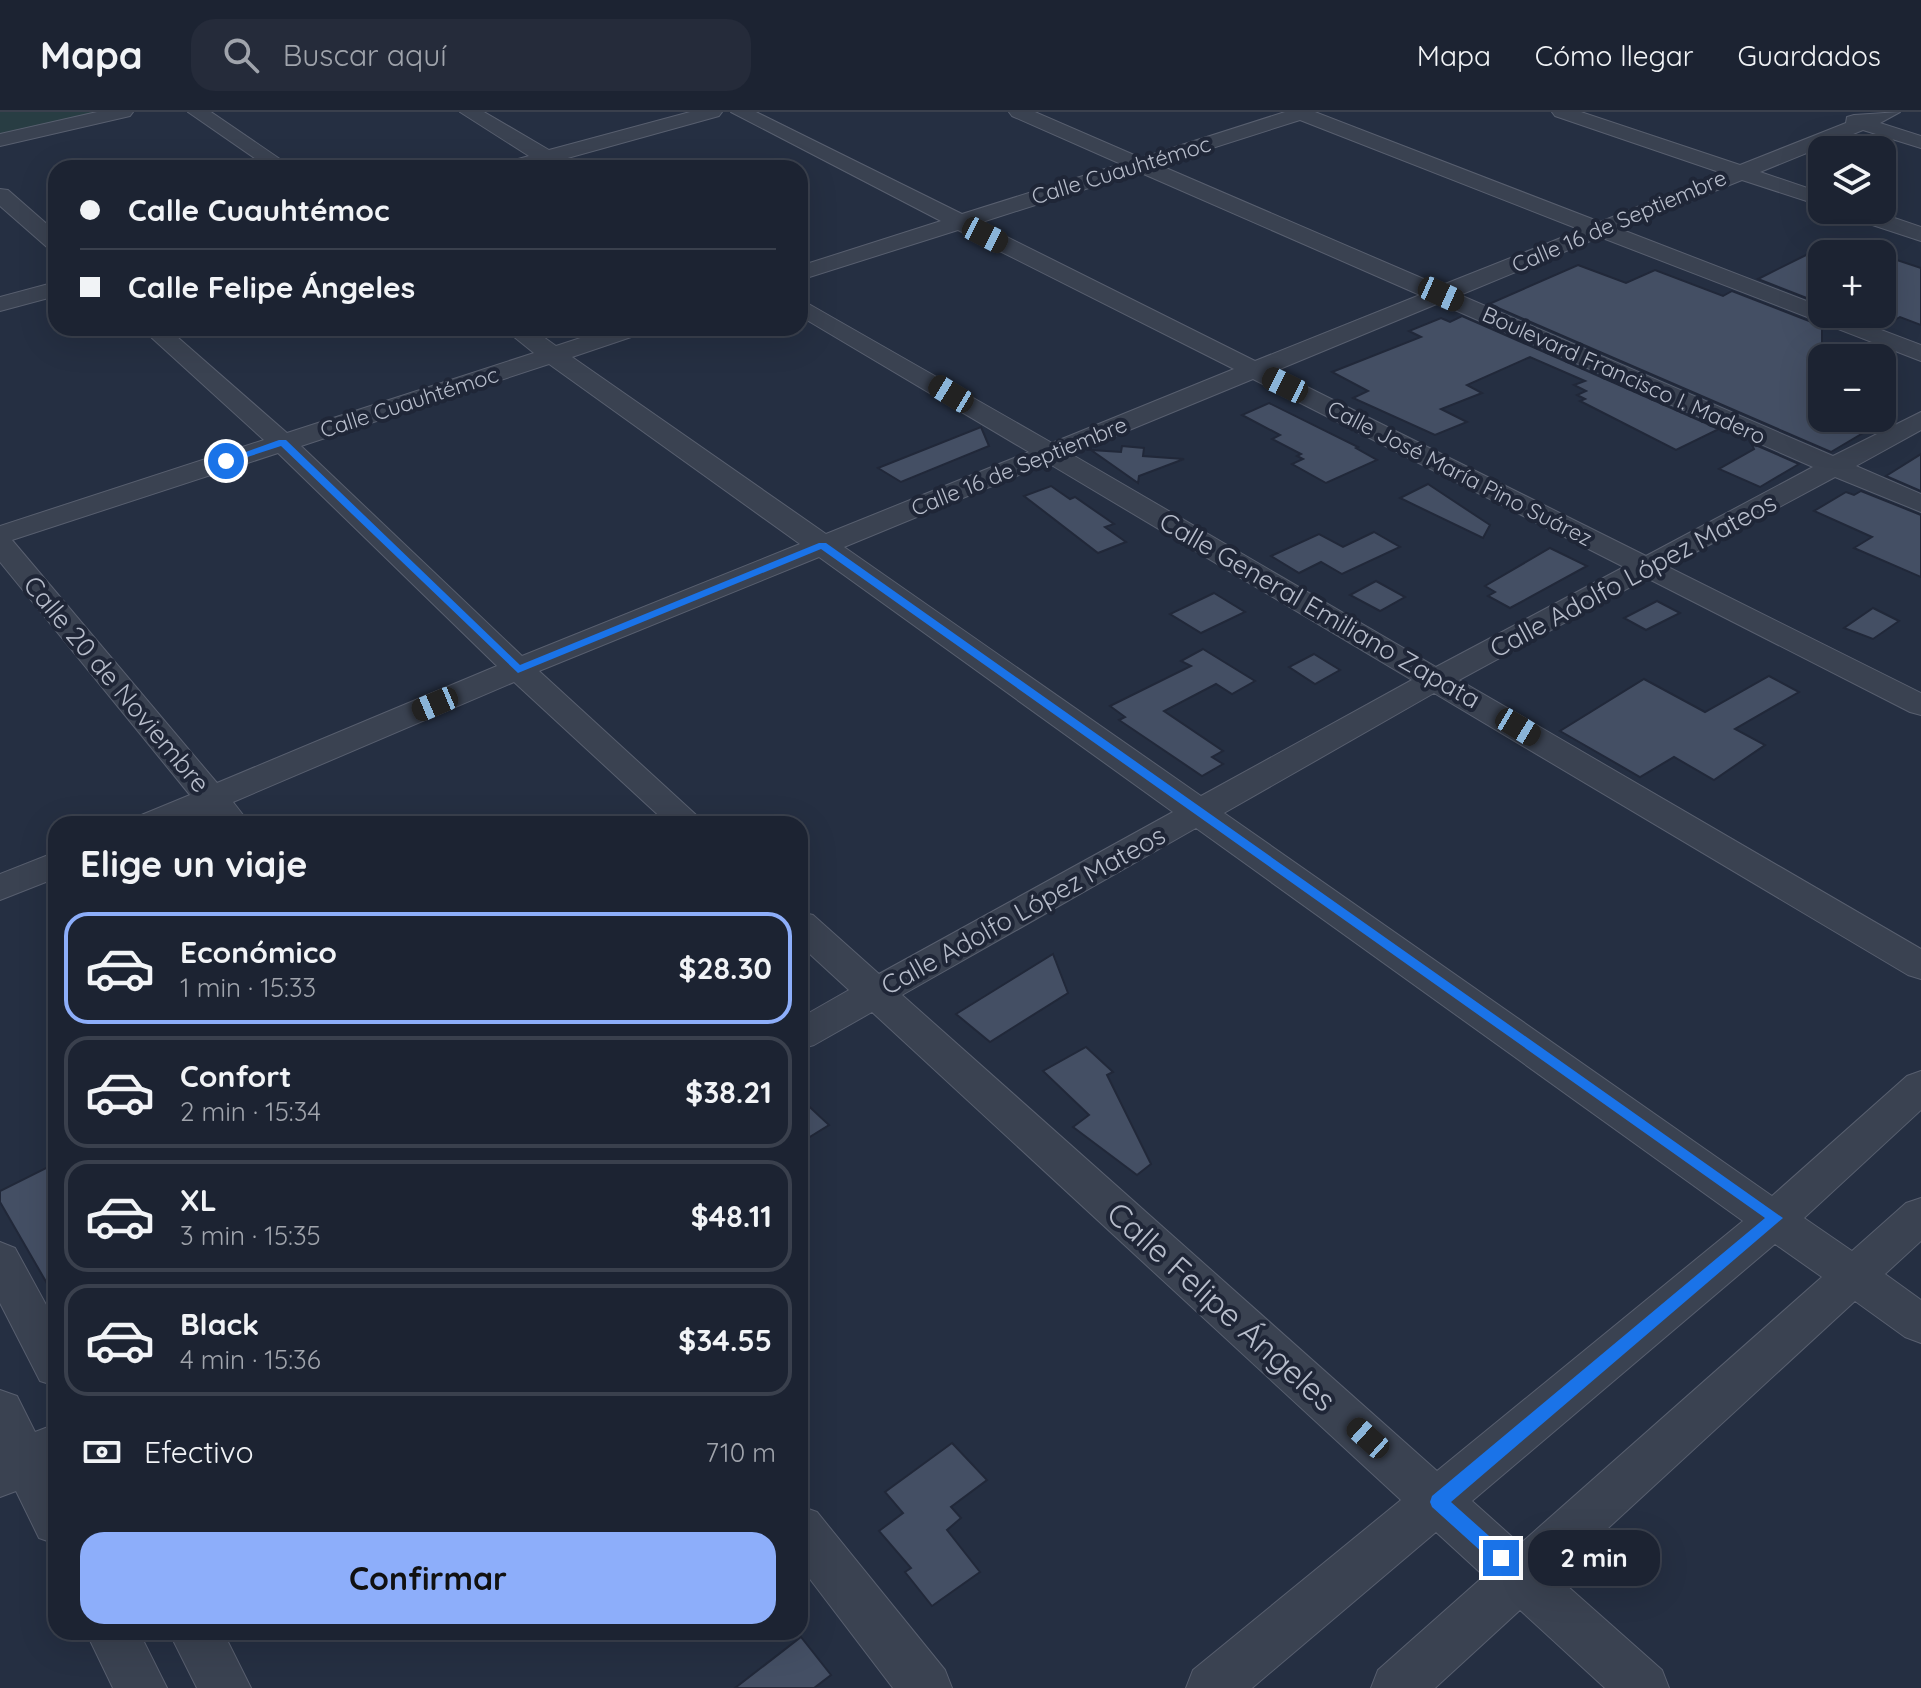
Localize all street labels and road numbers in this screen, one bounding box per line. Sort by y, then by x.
street label: Calle Cuauhtémoc [1028,129,1214,211]
street label: Calle 16 de Septiembre [1508,163,1730,279]
street label: Boulevard Francisco I. Madero [1478,300,1770,450]
street label: Calle Cuauhtémoc [316,360,502,444]
street label: Calle José María Pino Suárez [1323,394,1597,552]
street label: Calle 16 de Septiembre [907,410,1131,522]
street label: Calle Adolfo López Mateos [1484,485,1782,665]
street label: Calle General Emiliano Zapata [1154,504,1486,716]
street label: Calle 20 de Noviembre [17,569,217,799]
street label: Calle Adolfo López Mateos [875,818,1171,1002]
street label: Calle Felipe Ángeles [1099,1193,1345,1419]

